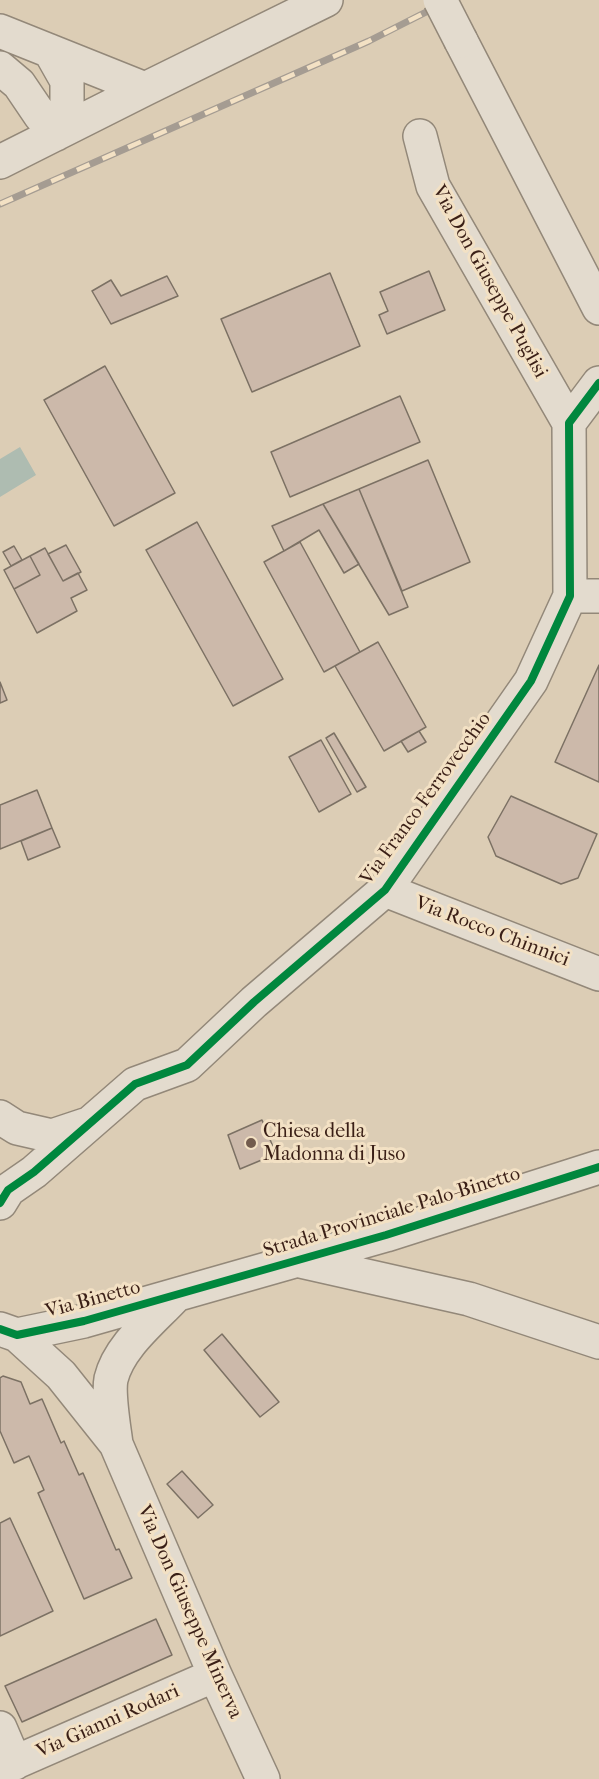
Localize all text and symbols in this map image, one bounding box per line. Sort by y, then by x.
street label: Via Don Giuseppe Puglisi [426,181,552,383]
street label: Via Franco Ferrovecchio [355,708,497,890]
street label: Via Rocco Chinnici [412,892,572,972]
place label: Chiesa della Madonna di Juso [263,1120,405,1167]
marker: Chiesa della Madonna di Juso [244,1136,258,1150]
street label: Strada Provinciale Palo-Binetto [261,1162,523,1264]
street label: Via Binetto [43,1276,143,1324]
street label: Via Don Giuseppe Minerva [131,1502,247,1722]
street label: Via Gianni Rodari [33,1680,183,1764]

